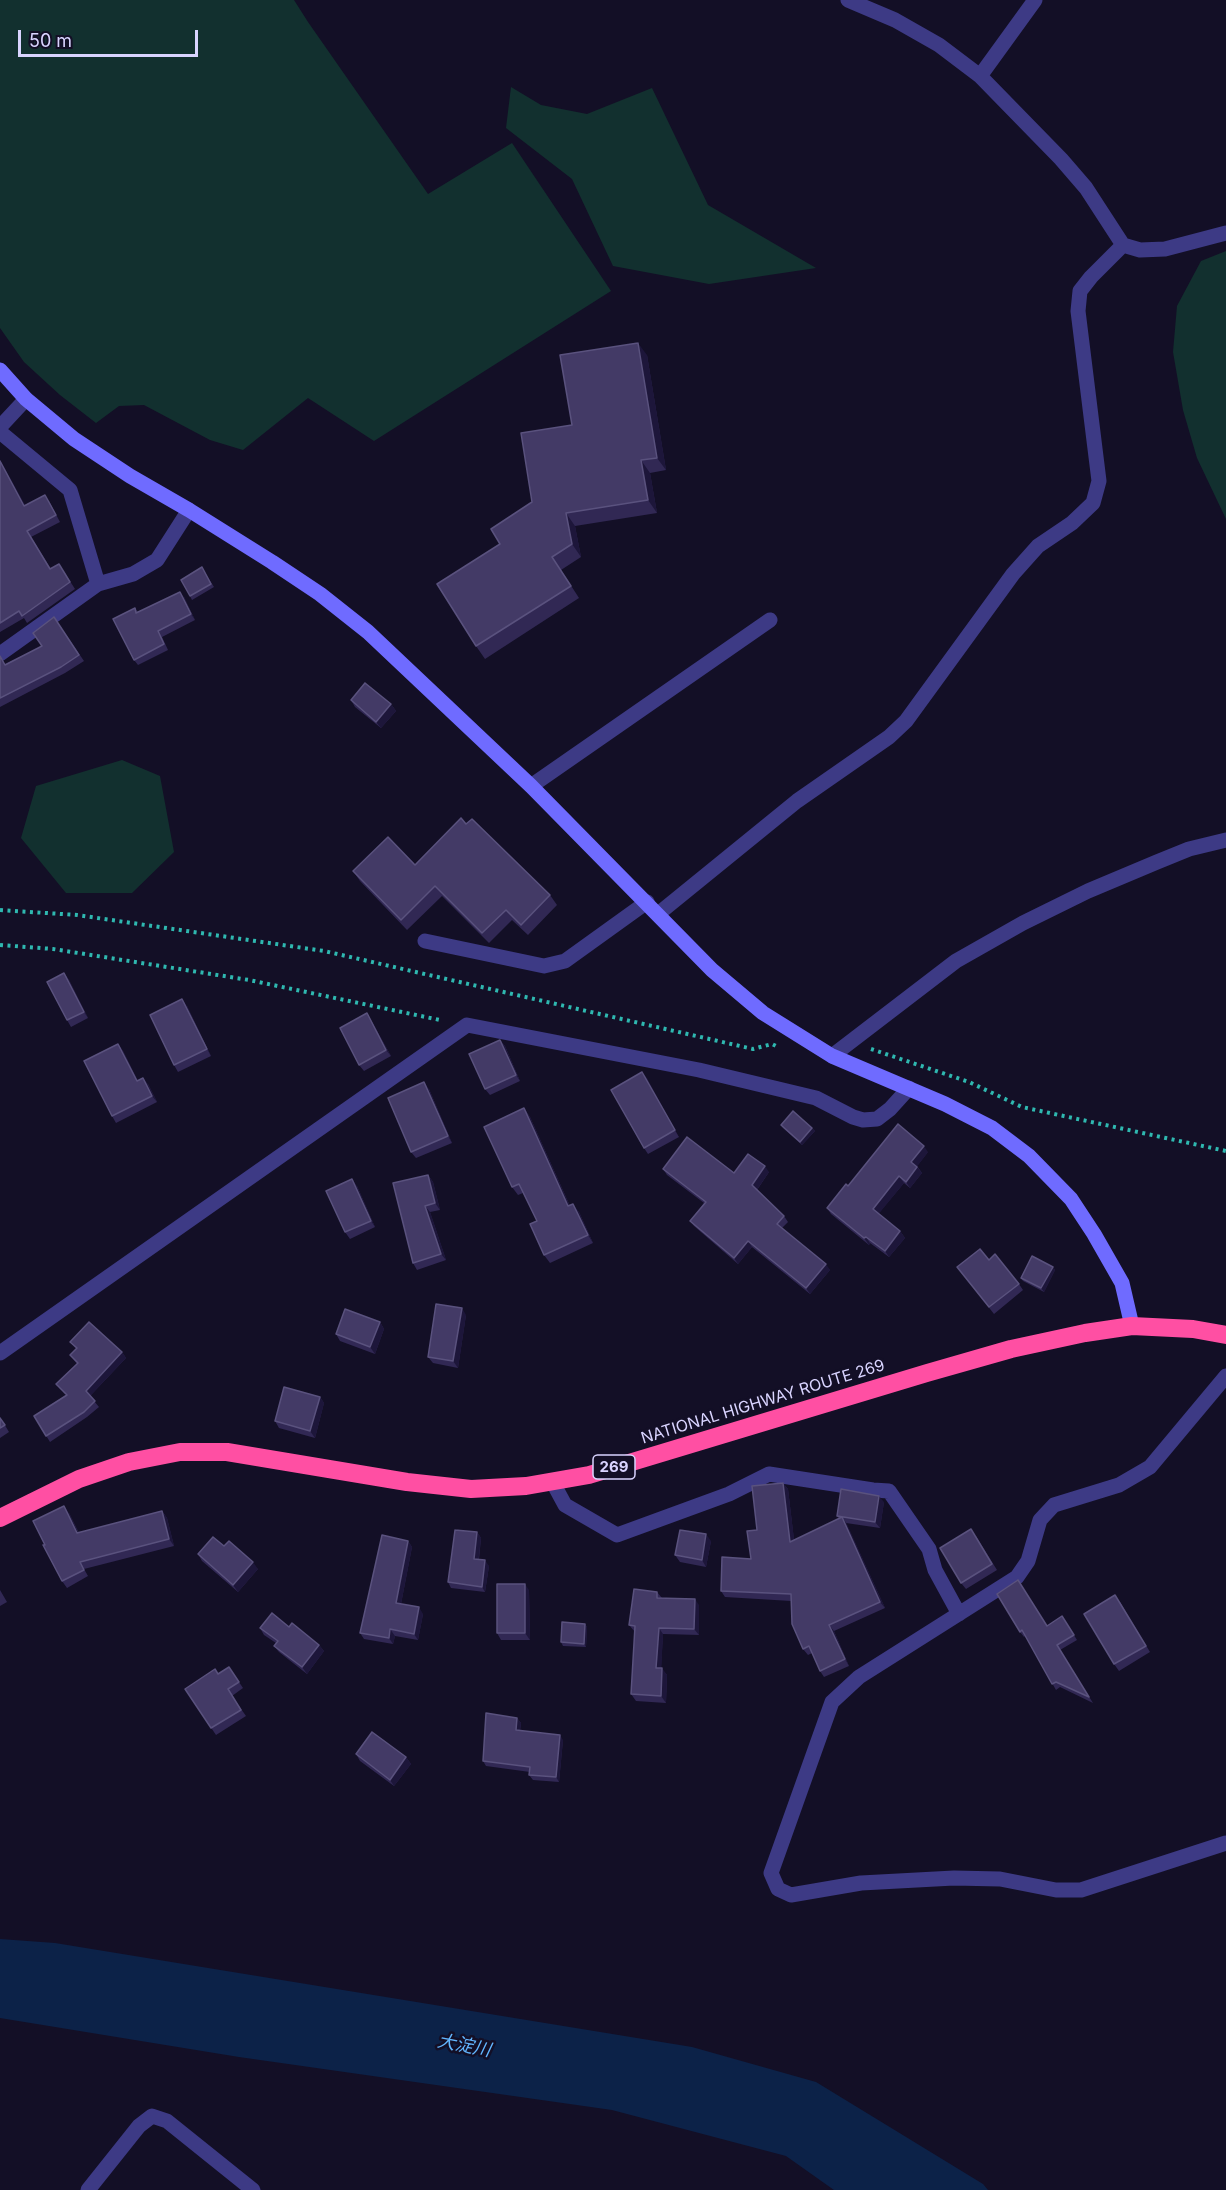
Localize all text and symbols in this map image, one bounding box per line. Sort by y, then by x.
scale bar [21,18,201,56]
text: 50 m [29,30,72,51]
street label: NATIONAL HIGHWAY ROUTE 269 [639,1356,887,1448]
road number: 269 [593,1455,635,1479]
water label: 大淀川 [435,2030,493,2062]

